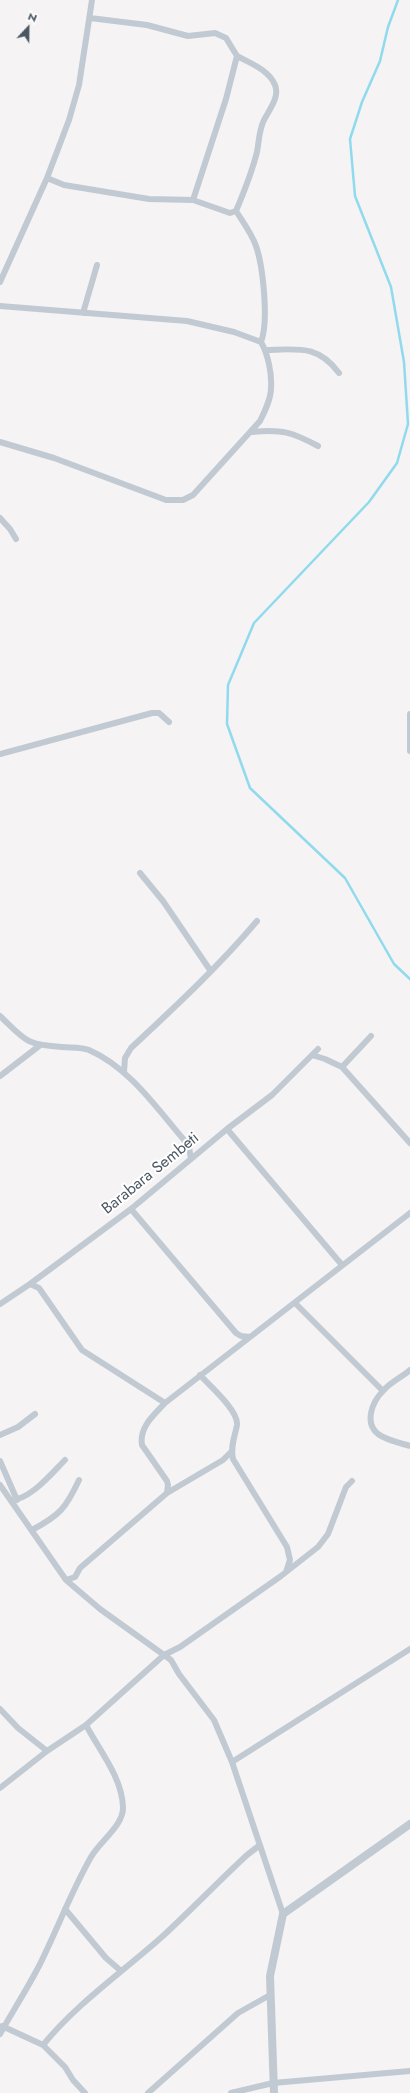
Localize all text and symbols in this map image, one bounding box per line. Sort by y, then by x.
north arrow [8,8,48,48]
text: N [25,8,40,26]
street label: Barabara Sembeti [99,1129,203,1219]

